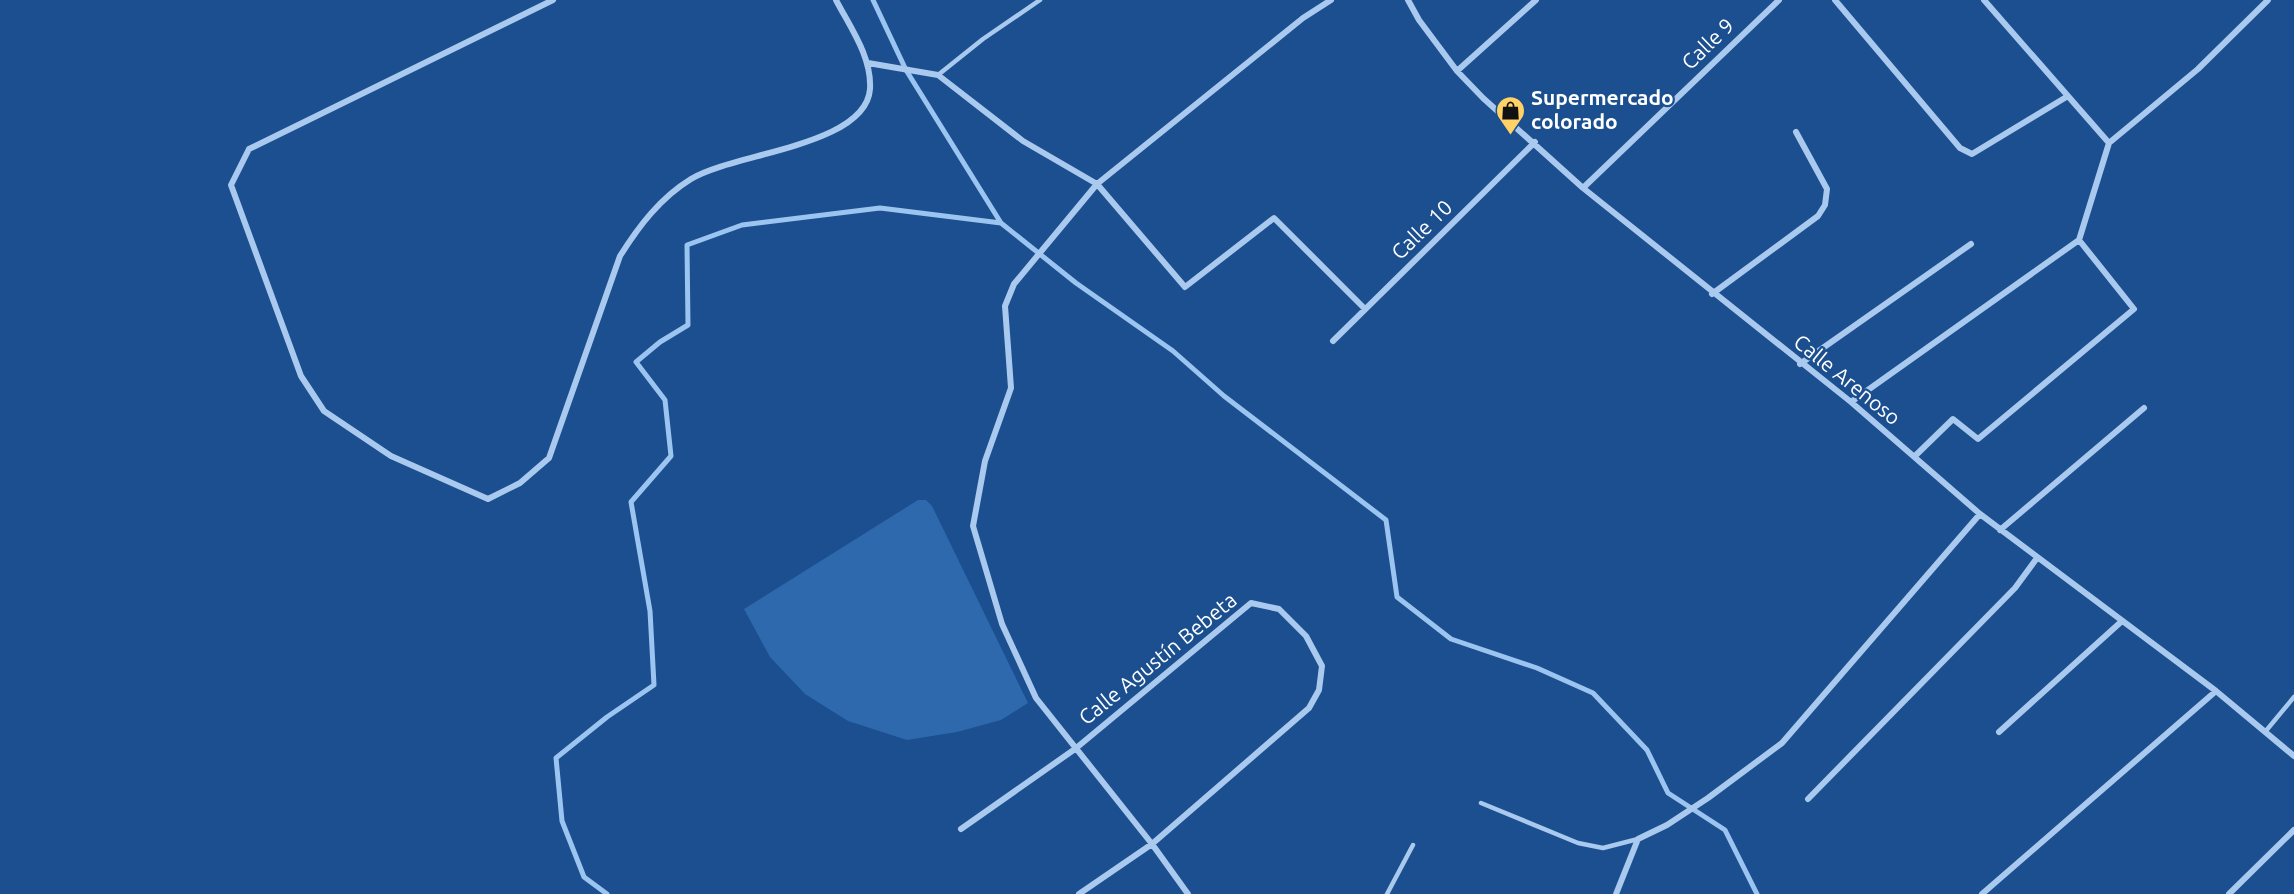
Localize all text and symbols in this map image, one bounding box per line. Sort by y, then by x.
street label: Calle 9 [1676,13,1738,74]
place label: Supermercado colorado [1531,85,1674,133]
shop icon: Supermercado colorado [1494,94,1526,136]
street label: Calle 10 [1386,195,1457,264]
street label: Calle Arenoso [1790,329,1906,429]
street label: Calle Agustín Bebeta [1074,587,1241,729]

